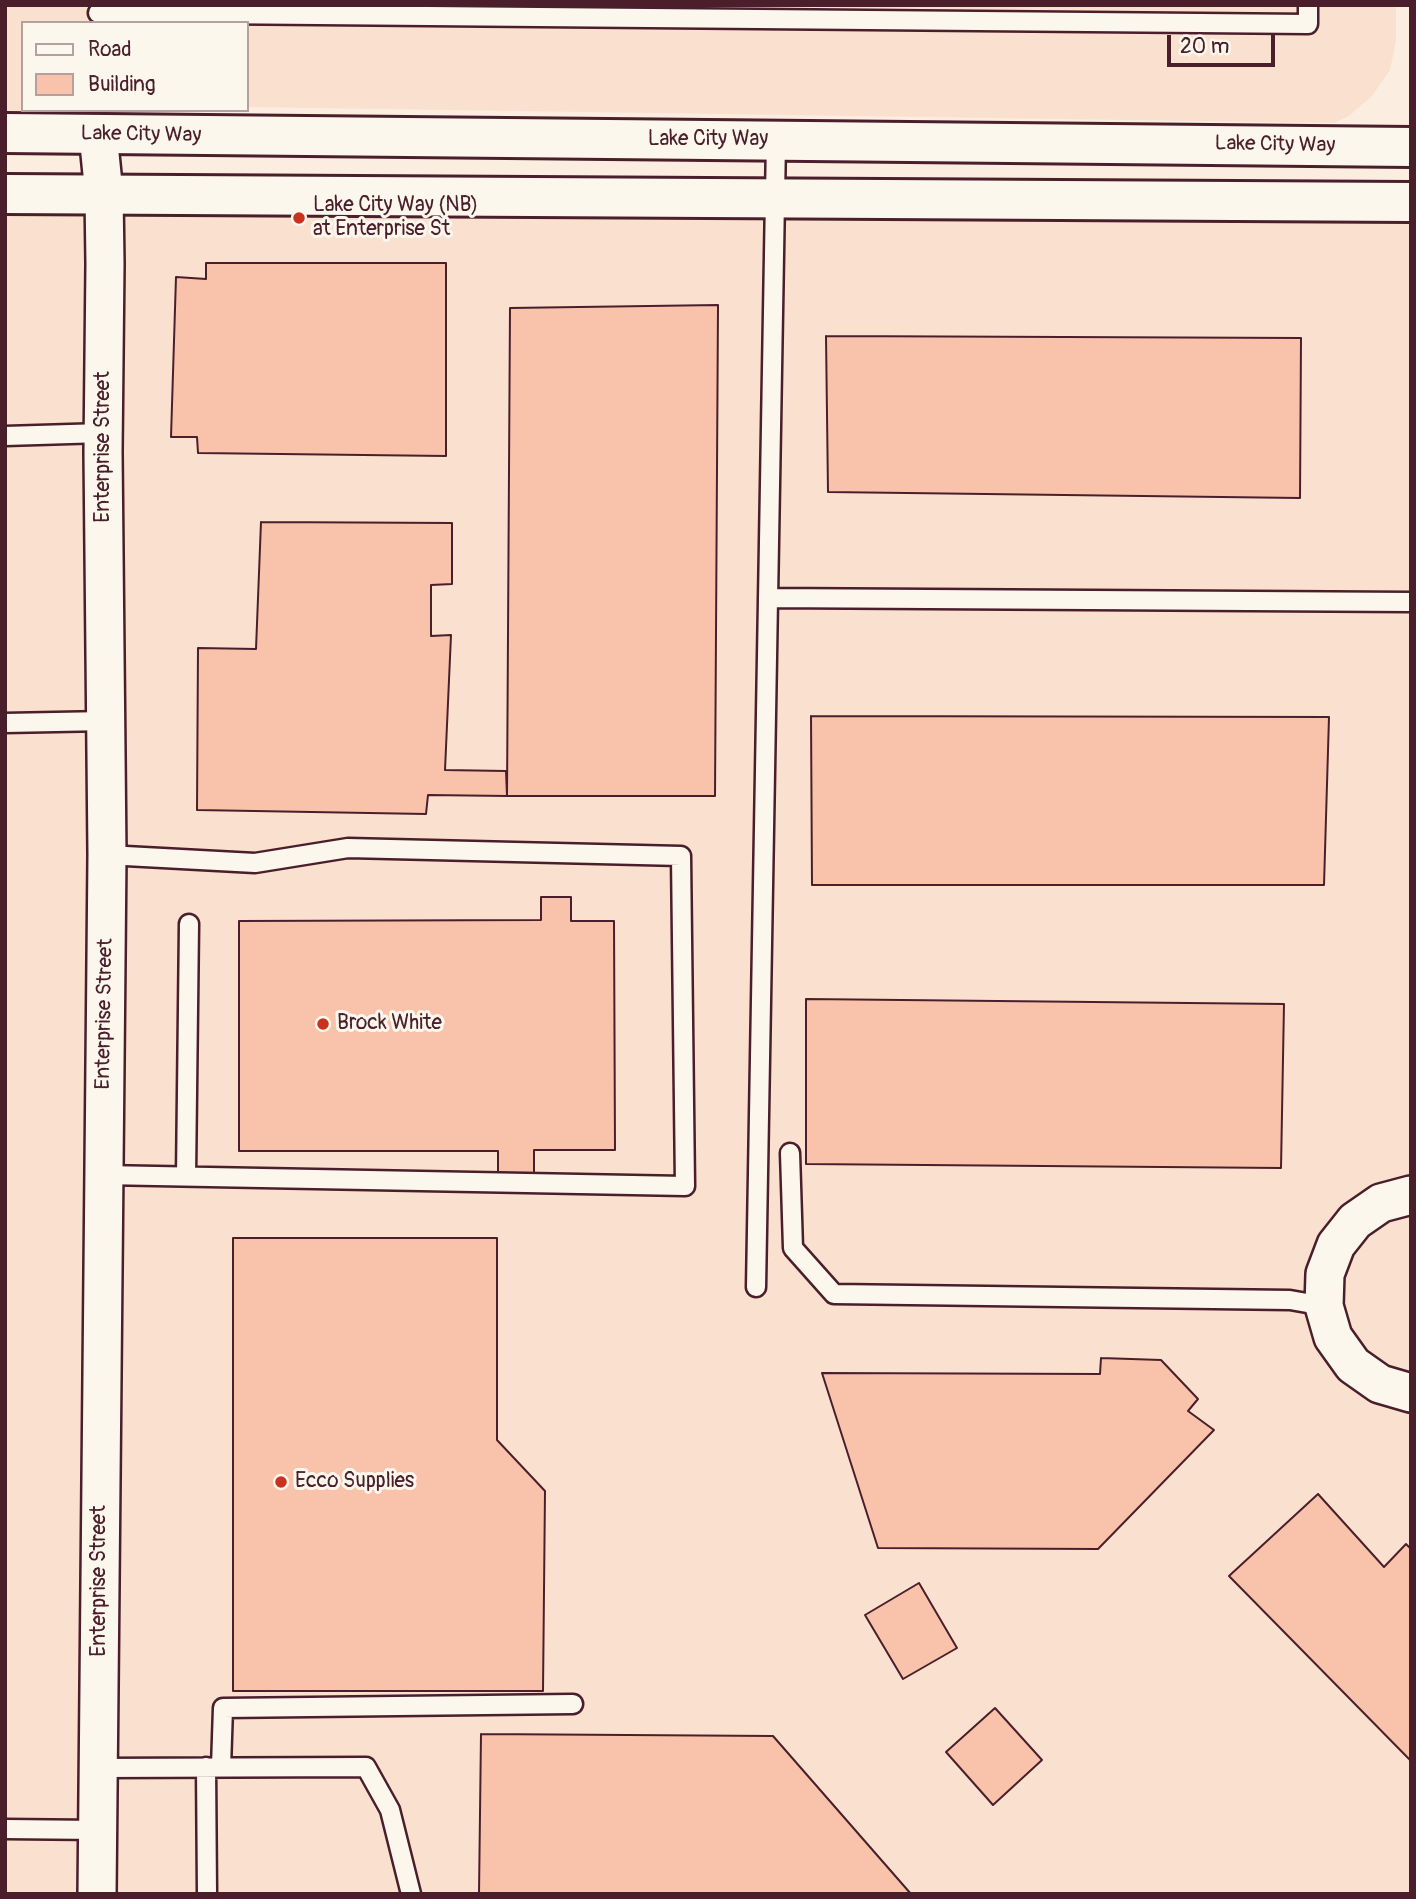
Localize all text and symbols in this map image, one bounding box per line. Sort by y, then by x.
legend [21,21,248,112]
scale bar [1171,21,1280,65]
text: 20 m [1180,33,1229,60]
text: Road [88,36,132,63]
text: Building [88,71,155,98]
street label: Lake City Way [80,121,202,149]
street label: Lake City Way [648,127,768,153]
street label: Lake City Way [1214,131,1336,159]
place label: Lake City Way (NB) at Enterprise St [313,193,478,243]
marker: Lake City Way (NB) at Enterprise St [291,210,307,226]
street label: Enterprise Street [91,371,117,523]
street label: Enterprise Street [91,938,119,1090]
place label: Brock White [337,1011,442,1037]
marker: Brock White [315,1016,331,1032]
place label: Ecco Supplies [295,1469,414,1495]
marker: Ecco Supplies [273,1474,289,1490]
street label: Enterprise Street [87,1505,113,1657]

